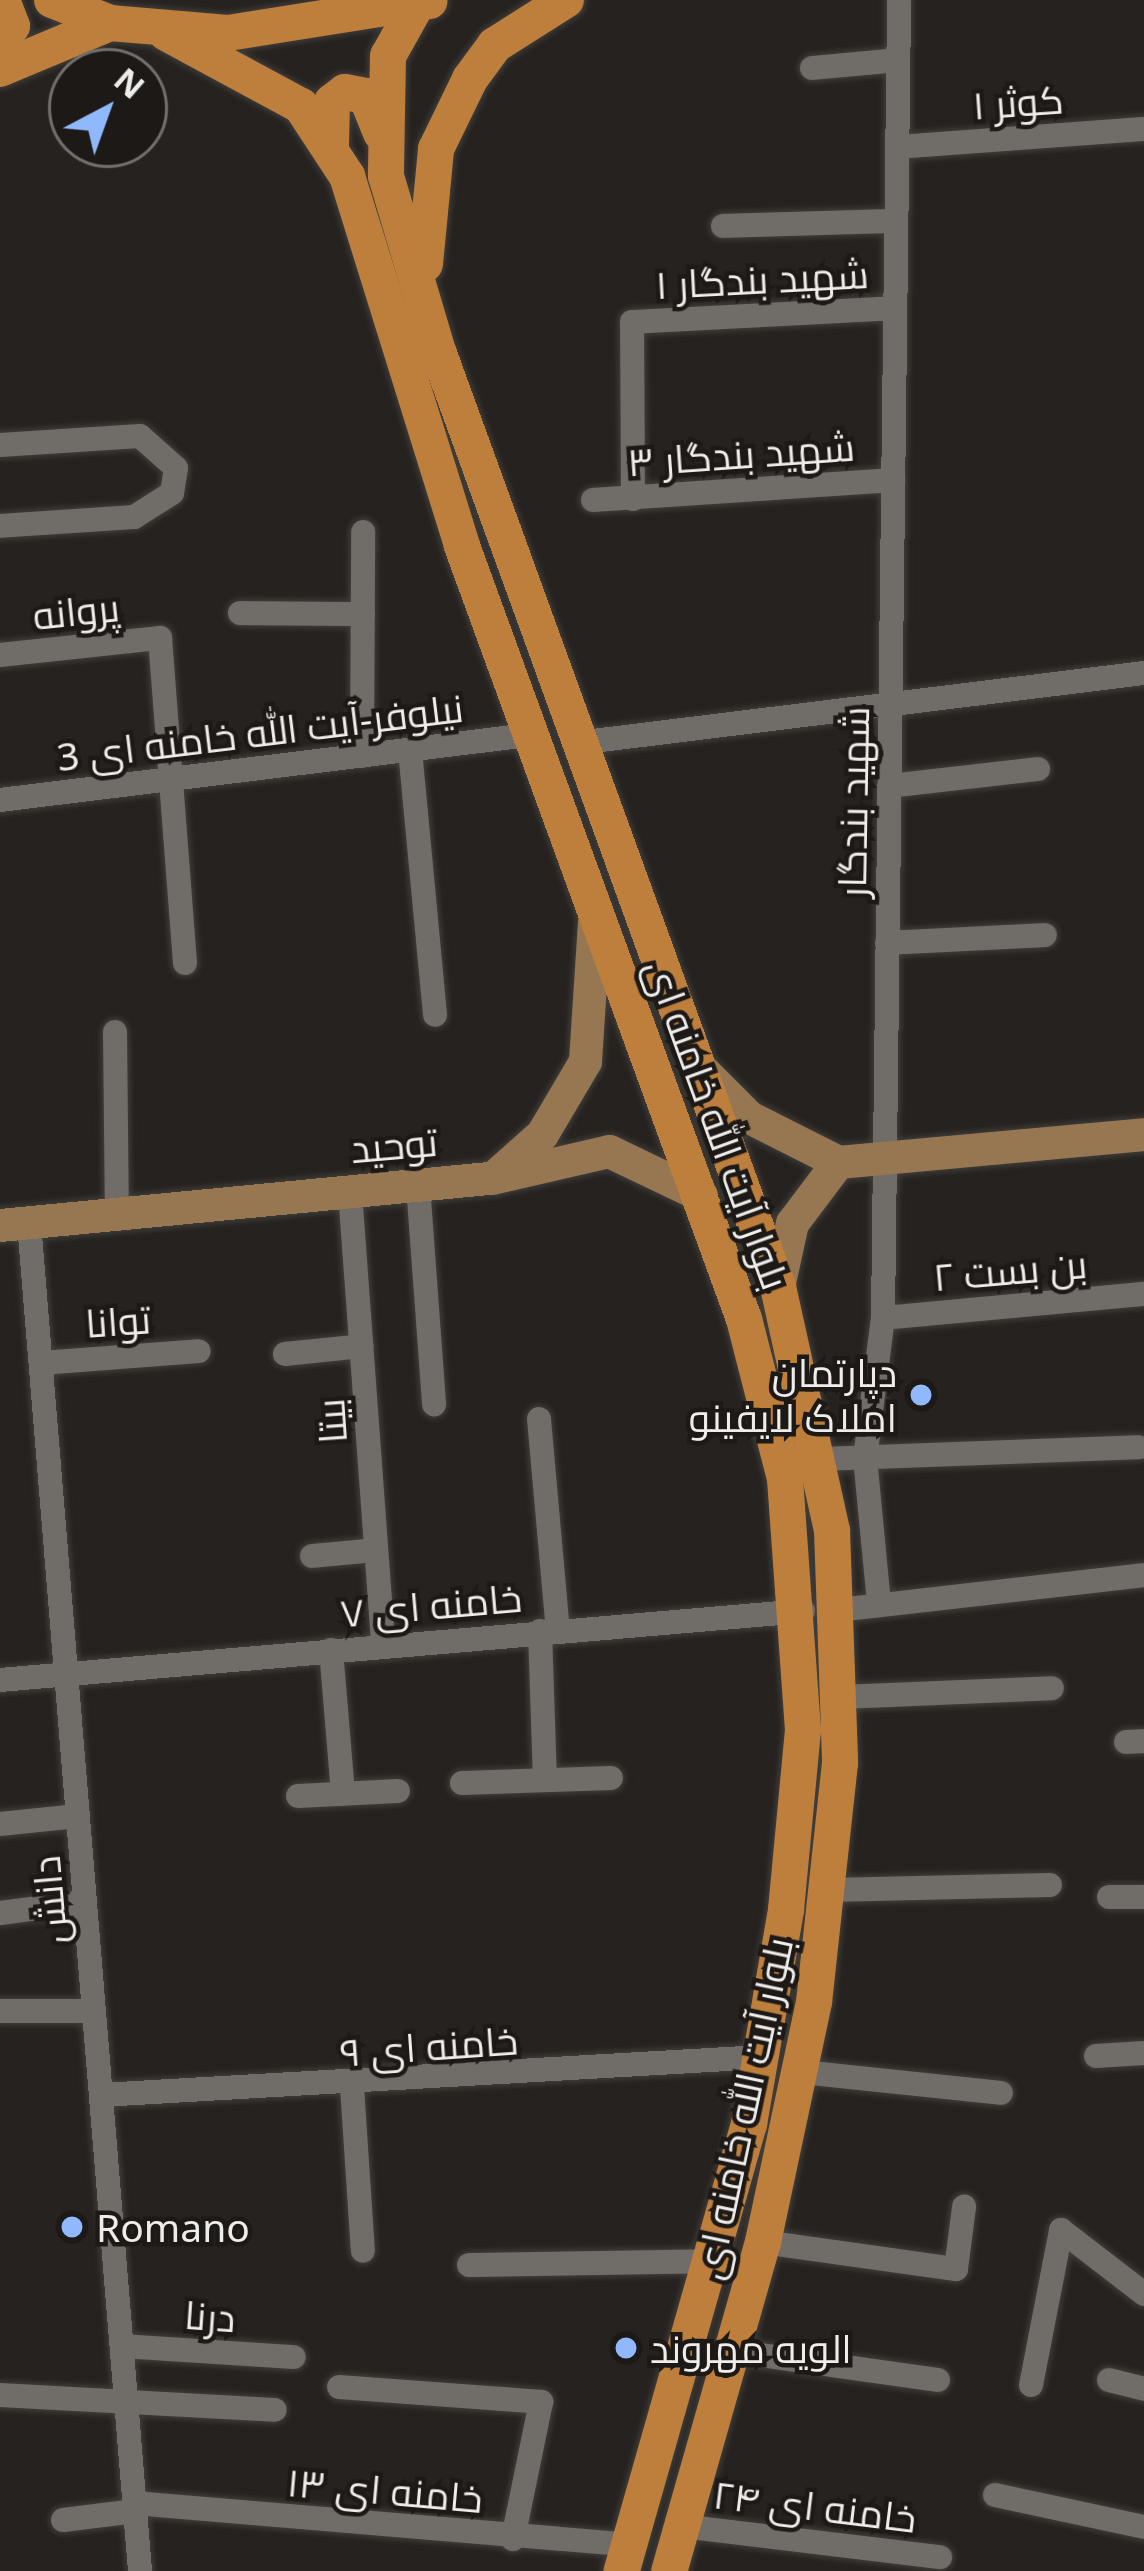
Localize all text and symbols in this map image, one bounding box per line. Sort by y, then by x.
north arrow [48,48,168,168]
text: N [105,57,155,109]
street label: کوثر ۱ [971,75,1065,129]
street label: شهید بندگار ۱ [654,250,870,308]
street label: شهید بندگار ۳ [626,423,856,485]
street label: پروانه [30,583,122,639]
street label: نیلوفر-آیت الله خامنه ای 3 [54,684,466,780]
street label: شهید بندگار [828,706,878,898]
street label: بلوار آیت الله خامنه ای [636,952,800,1296]
street label: توحید [349,1118,439,1172]
street label: بن بست ۲ [931,1240,1089,1300]
street label: توانا [84,1295,152,1347]
place label: دپارتمان املاک لایفینو [689,1350,897,1441]
marker: دپارتمان املاک لایفینو [908,1382,934,1408]
street label: بیتا [306,1397,356,1445]
street label: خامنه ای ۷ [338,1574,524,1636]
street label: دانش [22,1854,76,1946]
street label: بلوار آیت الله خامنه ای [684,1933,802,2283]
street label: خامنه ای ۹ [339,2016,519,2076]
place label: Romano [96,2204,250,2250]
marker: Romano [59,2214,85,2240]
street label: درنا [183,2291,237,2341]
place label: الویه مهروند [650,2325,852,2371]
marker: الویه مهروند [613,2335,639,2361]
street label: خامنه ای ۱۳ [285,2458,485,2522]
street label: خامنه ای ۲۴ [711,2470,919,2542]

